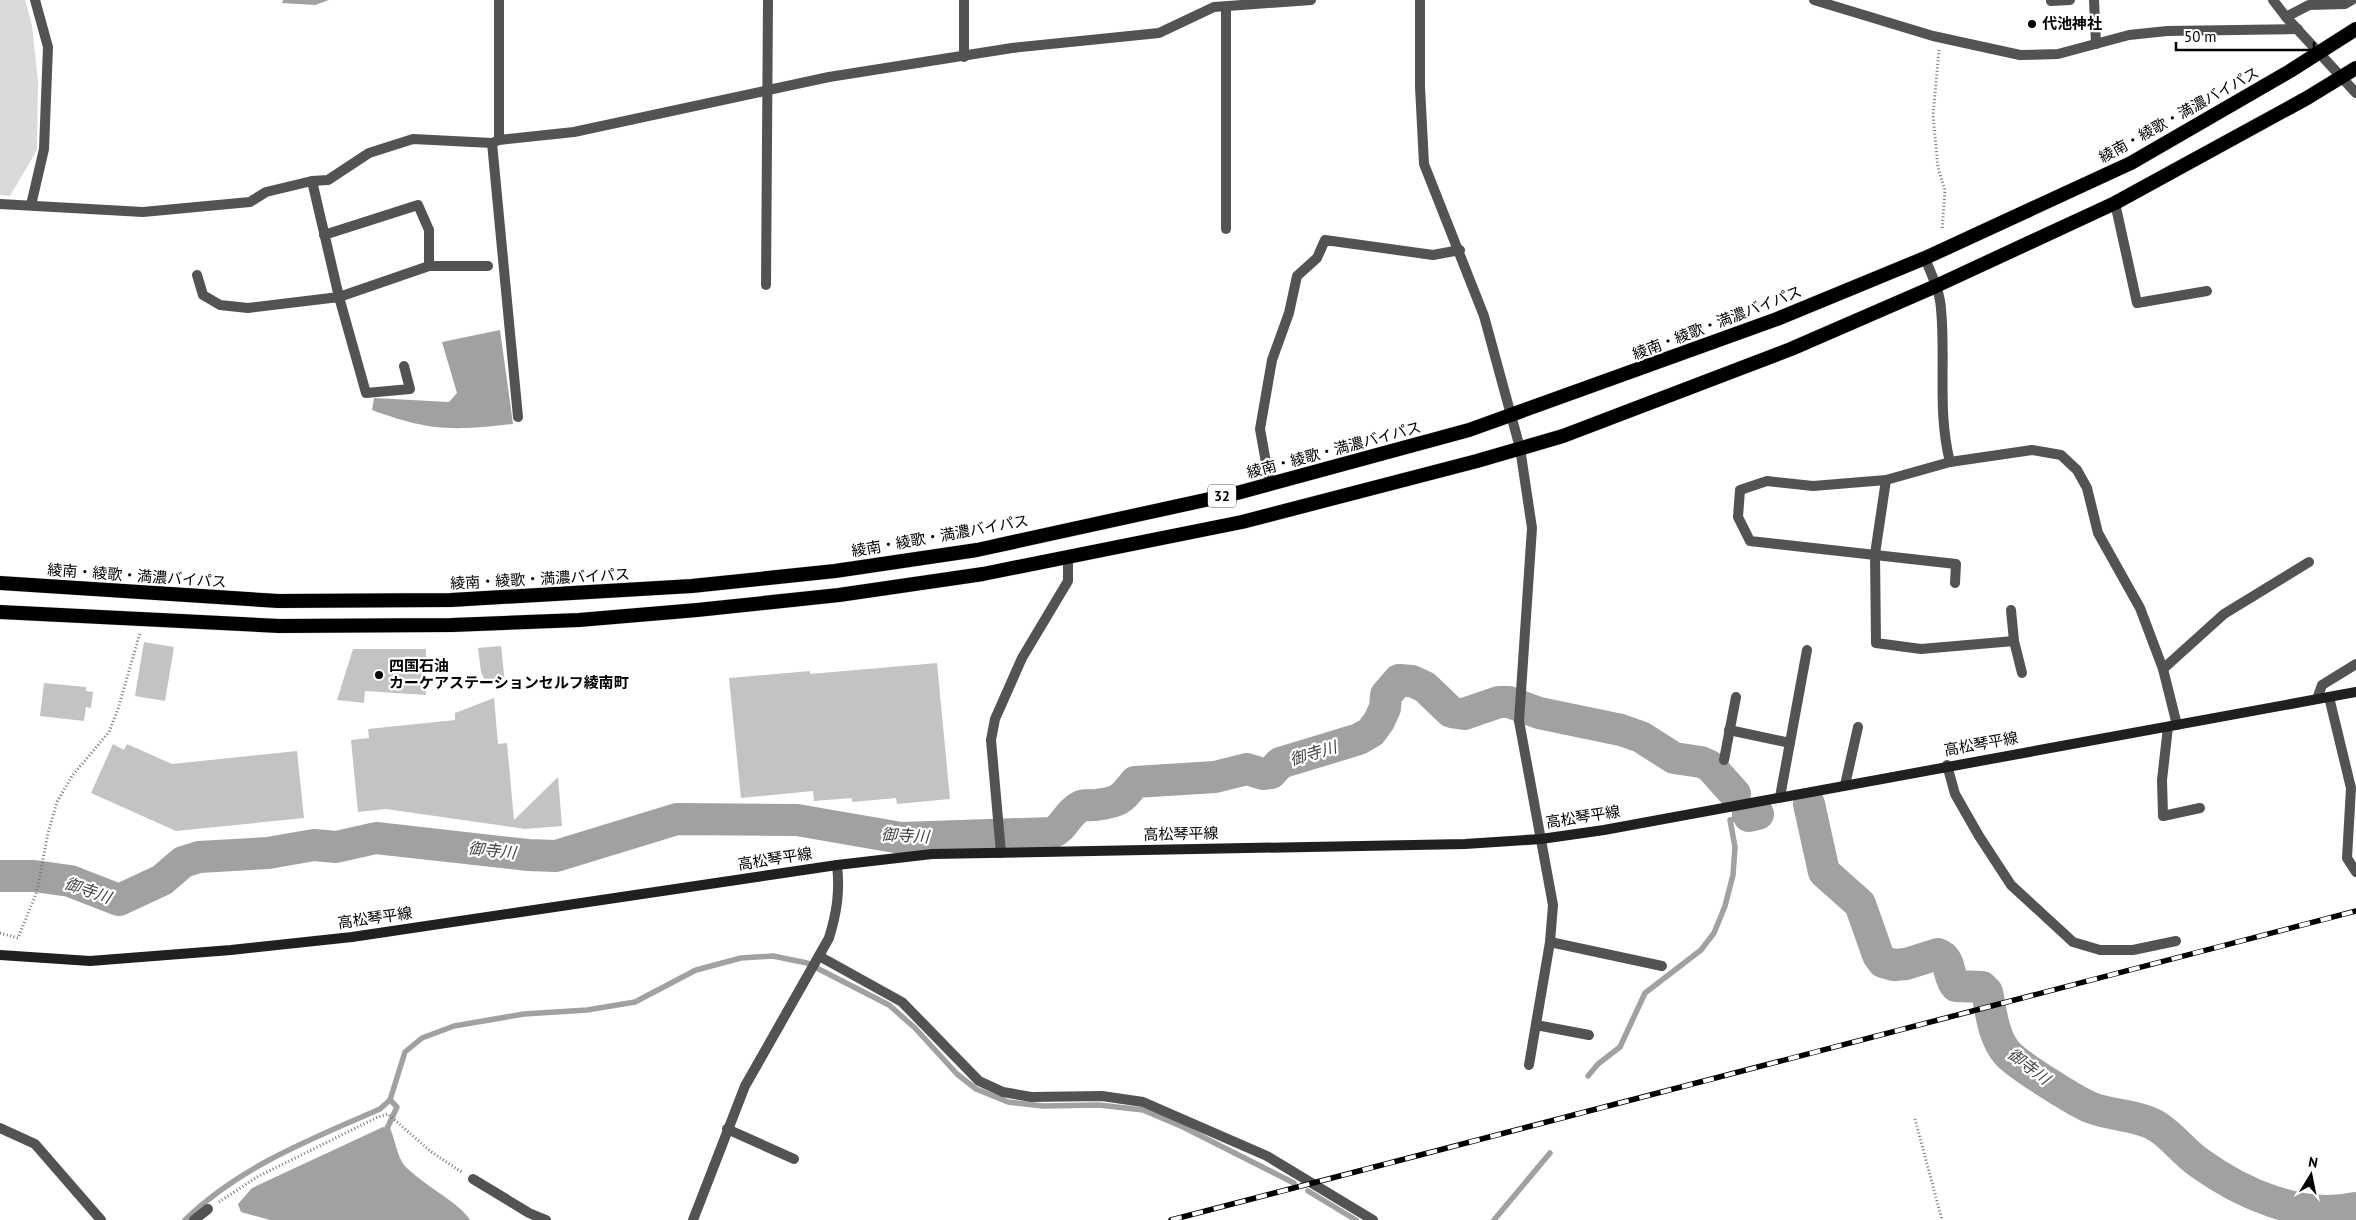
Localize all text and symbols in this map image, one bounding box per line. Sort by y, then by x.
place label: 代池神社 [2042,14,2102,33]
marker: 代池神社 [2026,18,2038,30]
scale bar [2176,20,2314,52]
text: 50 m [2184,27,2217,46]
street label: 綾南・綾歌・満濃バイパス [2096,63,2262,166]
street label: 綾南・綾歌・満濃バイパス [1630,281,1804,364]
street label: 綾南・綾歌・満濃バイパス [1245,417,1423,482]
road number: 32 [1208,484,1236,508]
street label: 綾南・綾歌・満濃バイパス [850,511,1030,560]
street label: 綾南・綾歌・満濃バイパス [47,560,227,591]
street label: 綾南・綾歌・満濃バイパス [450,564,630,593]
place label: 四国石油 カーケアステーションセルフ綾南町 [389,656,629,692]
marker: 四国石油 カーケアステーションセルフ綾南町 [373,669,385,681]
street label: 高松琴平線 [1942,728,2020,759]
water label: 御寺川 [1287,736,1341,770]
street label: 高松琴平線 [1544,801,1621,832]
street label: 高松琴平線 [1143,823,1219,844]
water label: 御寺川 [881,824,931,846]
water label: 御寺川 [467,838,519,863]
street label: 高松琴平線 [736,843,813,874]
water label: 御寺川 [62,873,116,908]
street label: 高松琴平線 [336,903,413,932]
water label: 御寺川 [2004,1044,2056,1090]
north arrow [2286,1150,2336,1200]
text: N [2307,1153,2319,1172]

